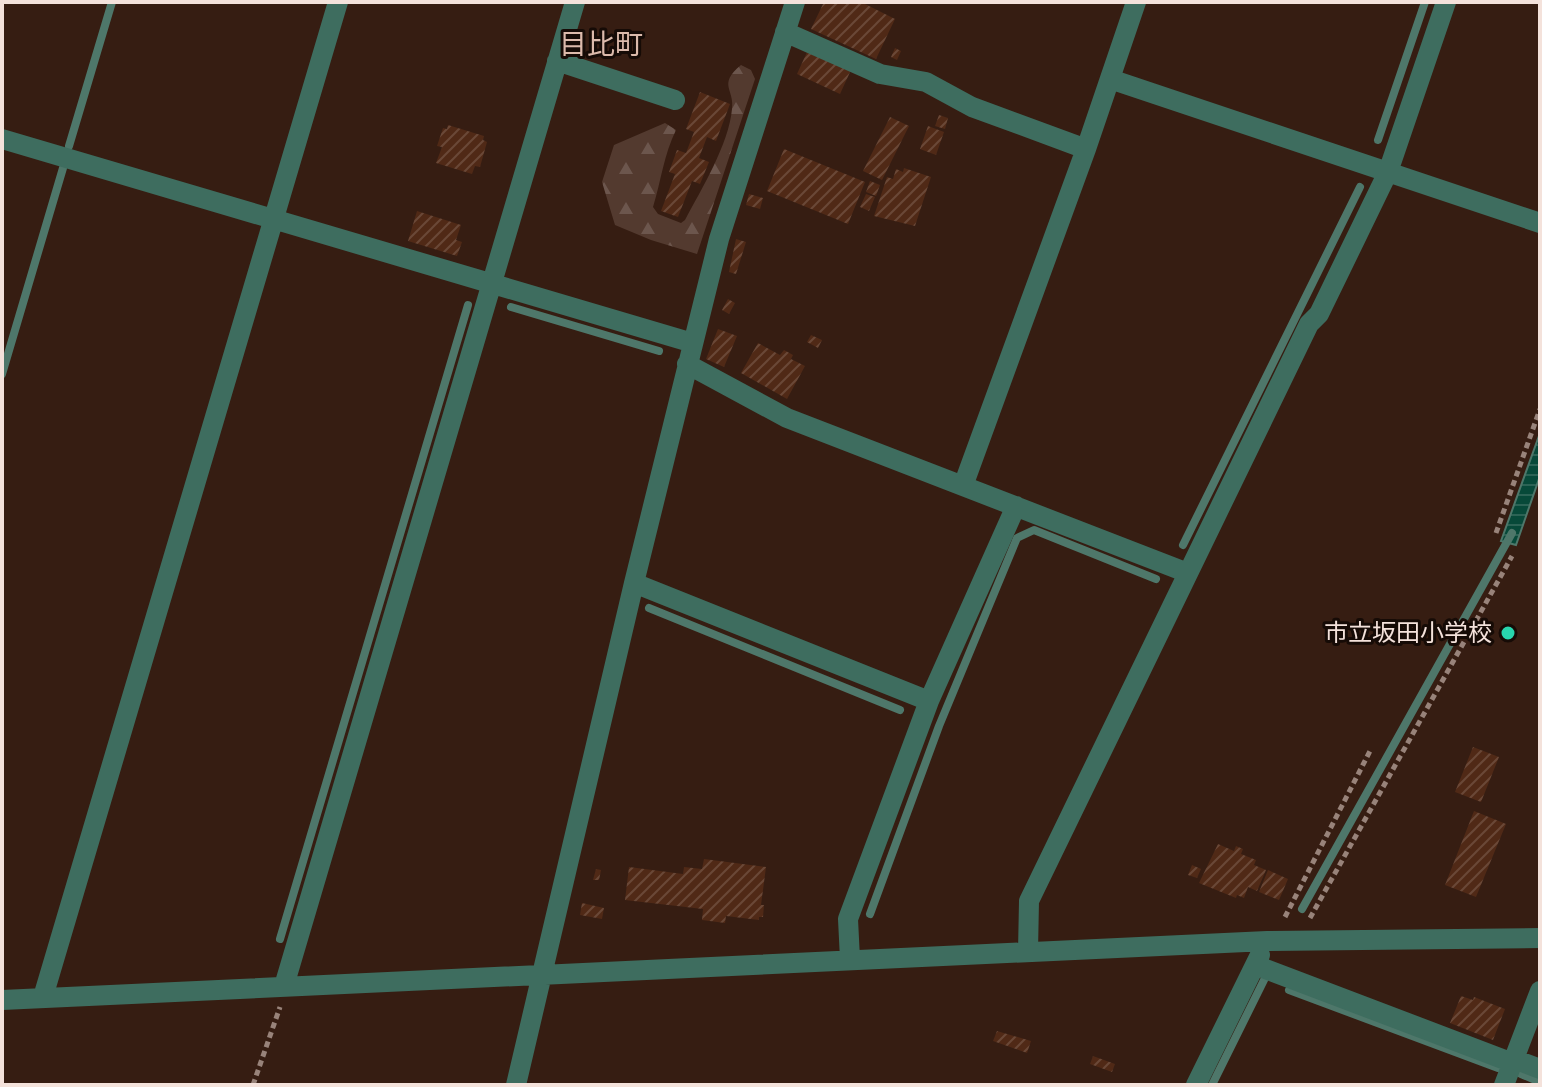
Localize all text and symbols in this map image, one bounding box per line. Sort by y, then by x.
district label: 目比町 [559,28,643,62]
place label: 市立坂田小学校 [1324,619,1492,648]
marker: 市立坂田小学校 [1499,624,1517,642]

